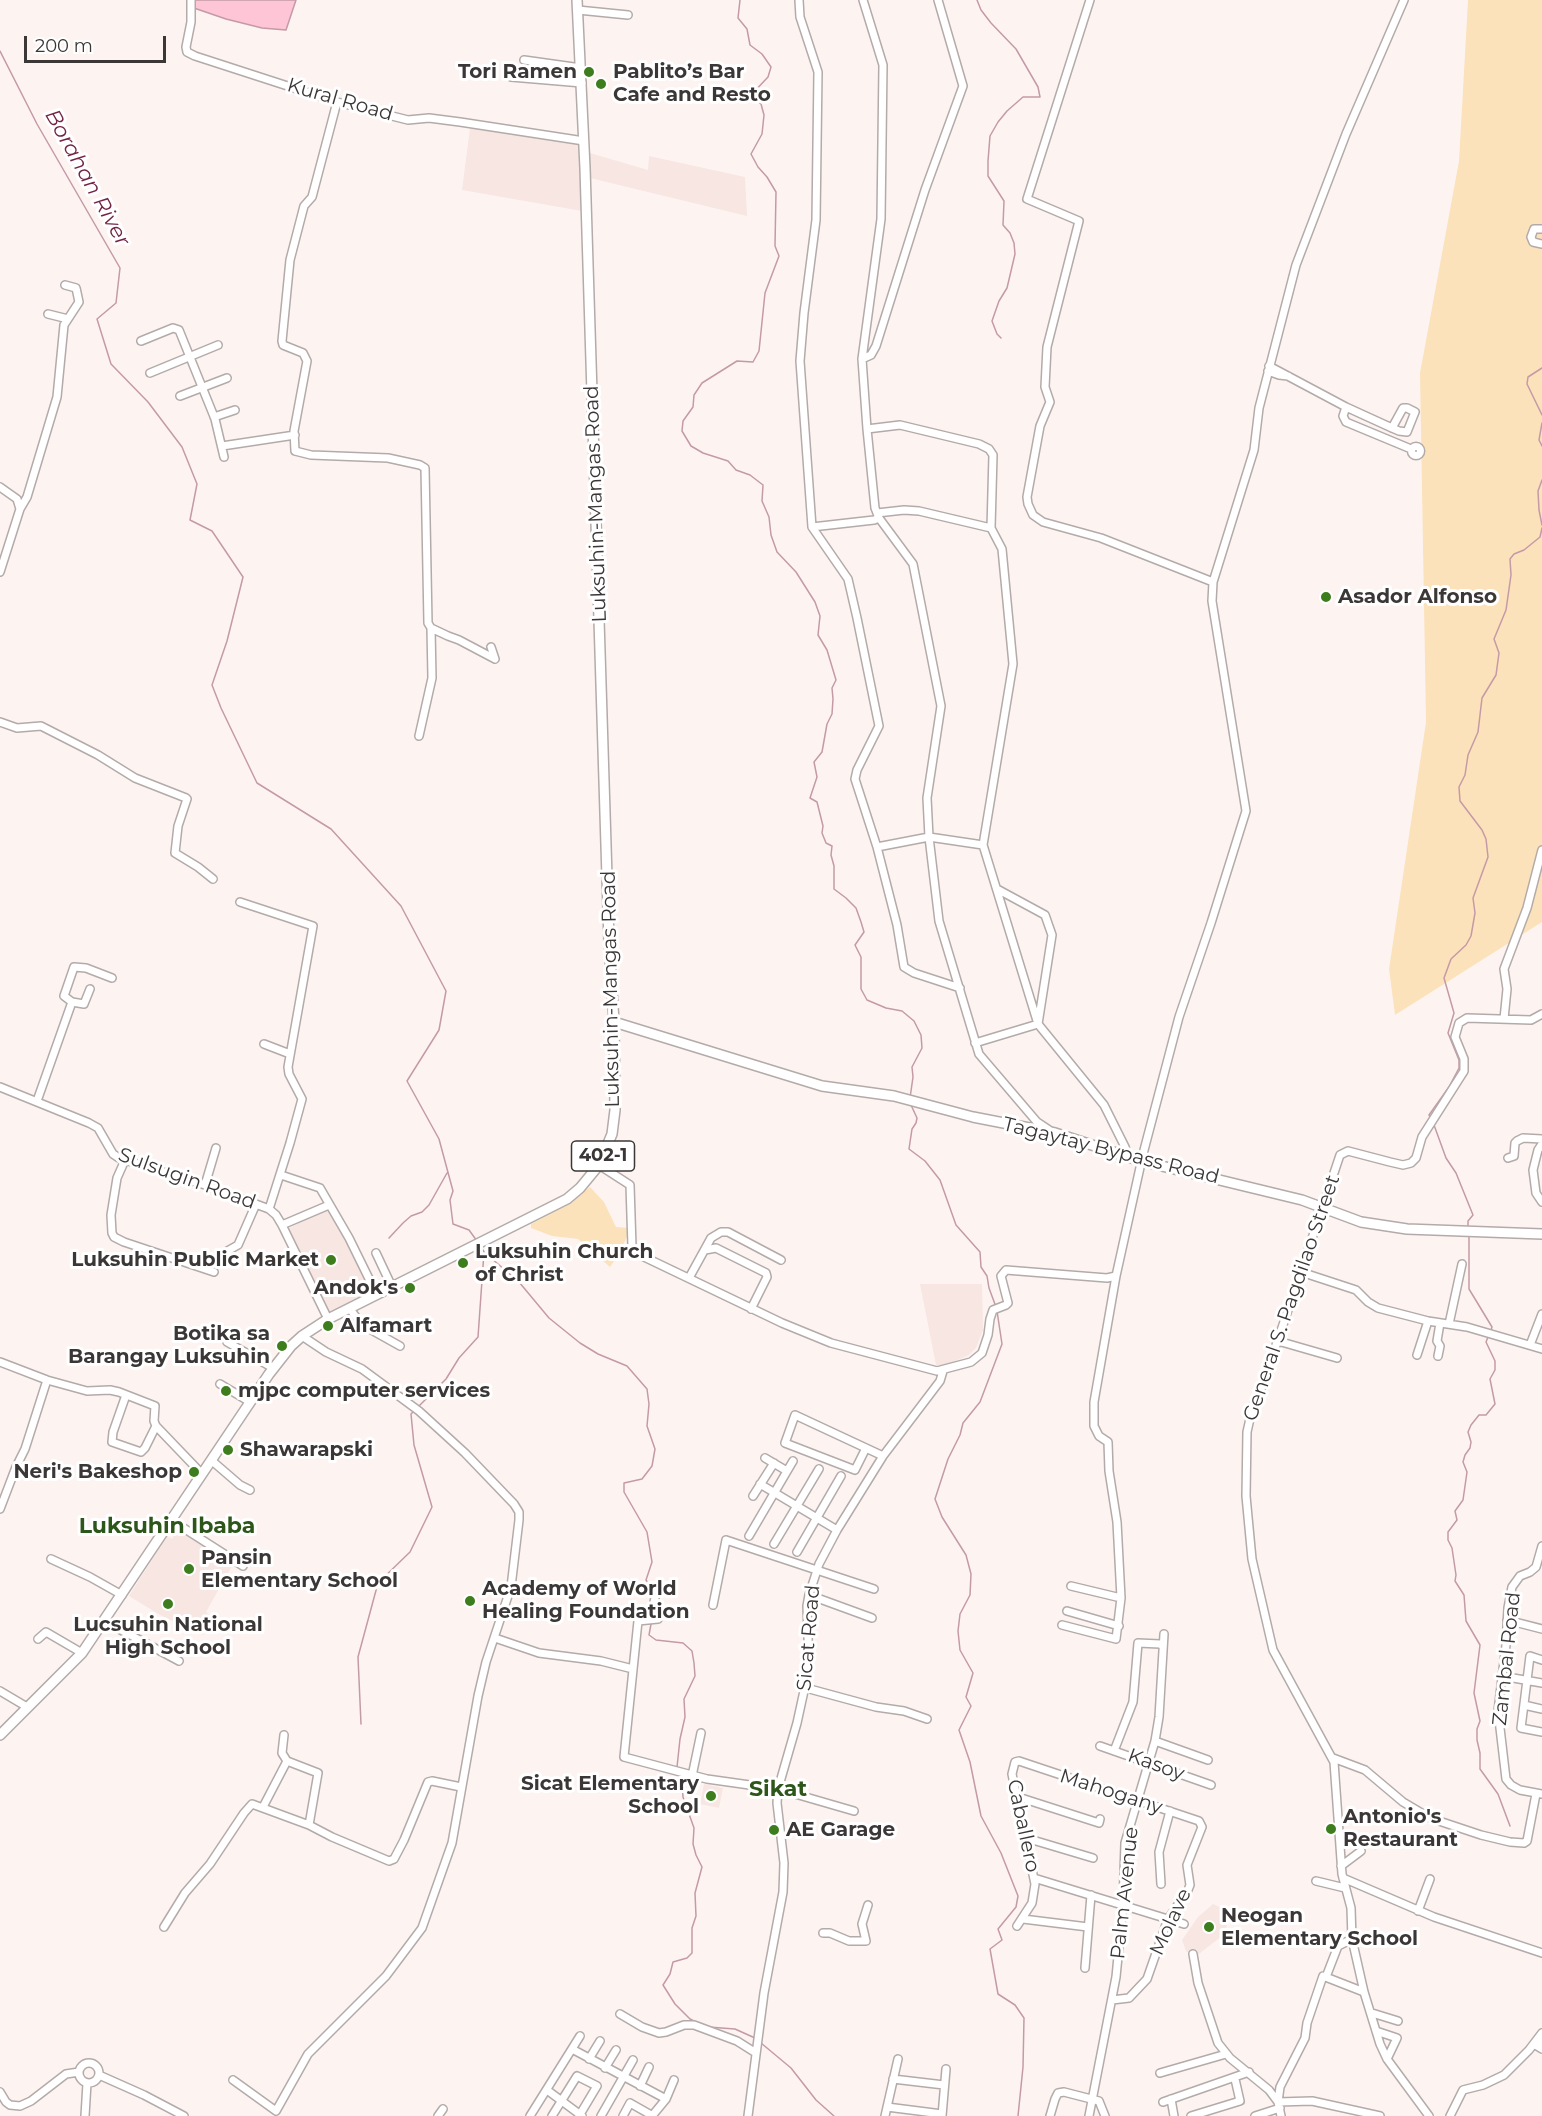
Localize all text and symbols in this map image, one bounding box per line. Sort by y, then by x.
scale bar [27,24,170,62]
text: 200 m [35,35,93,57]
place label: Tori Ramen [458,60,577,84]
place label: Pablito’s Bar Cafe and Resto [613,60,771,107]
marker: Tori Ramen [582,65,596,79]
street label: Kural Road [284,73,396,127]
marker: Pablito’s Bar Cafe and Resto [594,77,608,91]
water label: Borahan River [39,105,135,251]
street label: Luksuhin-Mangas Road [580,385,612,623]
place label: Asador Alfonso [1338,585,1497,609]
marker: Asador Alfonso [1319,590,1333,604]
street label: Luksuhin-Mangas Road [597,870,625,1108]
street label: Tagaytay Bypass Road [1000,1112,1222,1190]
road number: 402-1 [572,1141,634,1171]
street label: Sulsugin Road [115,1143,259,1215]
street label: General S. Pagdilao Street [1239,1172,1345,1424]
place label: Luksuhin Church of Christ [475,1240,653,1287]
place label: Luksuhin Public Market [71,1248,319,1272]
marker: Luksuhin Public Market [324,1253,338,1267]
marker: Luksuhin Church of Christ [456,1256,470,1270]
place label: Andok's [314,1276,398,1300]
marker: Andok's [403,1281,417,1295]
place label: Alfamart [340,1314,432,1338]
marker: Alfamart [321,1319,335,1333]
place label: Botika sa Barangay Luksuhin [68,1322,270,1369]
marker: Botika sa Barangay Luksuhin [275,1339,289,1353]
place label: mjpc computer services [238,1379,490,1403]
marker: mjpc computer services [219,1384,233,1398]
place label: Shawarapski [240,1438,373,1462]
marker: Shawarapski [221,1443,235,1457]
place label: Neri's Bakeshop [13,1460,182,1484]
marker: Neri's Bakeshop [187,1465,201,1479]
district label: Luksuhin Ibaba [79,1514,255,1540]
place label: Pansin Elementary School [201,1546,398,1593]
marker: Pansin Elementary School [182,1562,196,1576]
place label: Academy of World Healing Foundation [482,1577,689,1624]
street label: Sicat Road [792,1584,826,1692]
street label: Zambal Road [1488,1591,1526,1727]
marker: Academy of World Healing Foundation [463,1594,477,1608]
marker: Lucsuhin National High School [161,1597,175,1611]
place label: Lucsuhin National High School [73,1613,263,1660]
street label: Kasoy [1124,1744,1188,1786]
street label: Mahogany [1057,1764,1165,1820]
place label: Sicat Elementary School [521,1772,699,1819]
district label: Sikat [749,1777,807,1803]
street label: Caballero [1001,1777,1045,1875]
marker: Sicat Elementary School [704,1789,718,1803]
place label: Antonio's Restaurant [1343,1805,1458,1852]
place label: AE Garage [786,1818,895,1842]
marker: Antonio's Restaurant [1324,1822,1338,1836]
marker: AE Garage [767,1823,781,1837]
street label: Palm Avenue [1106,1826,1144,1960]
street label: Molave [1145,1885,1197,1959]
place label: Neogan Elementary School [1221,1904,1418,1951]
marker: Neogan Elementary School [1202,1920,1216,1934]

